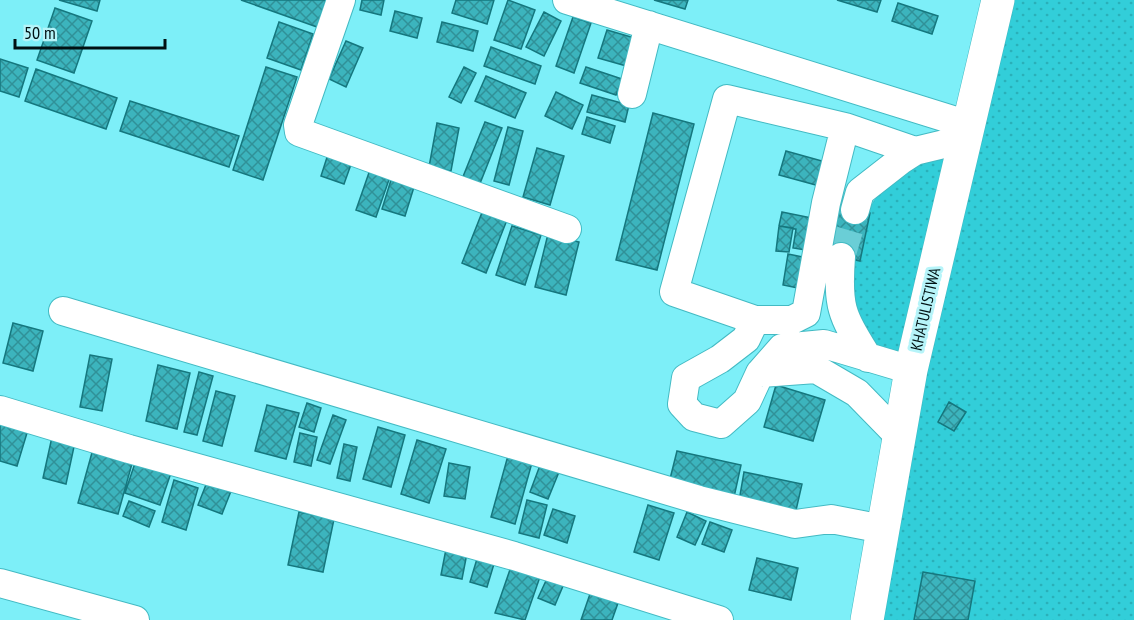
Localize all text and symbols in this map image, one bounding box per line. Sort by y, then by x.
scale bar [15,12,165,50]
text: 50 m [24,21,56,44]
street label: KHATULISTIWA [906,265,944,352]

